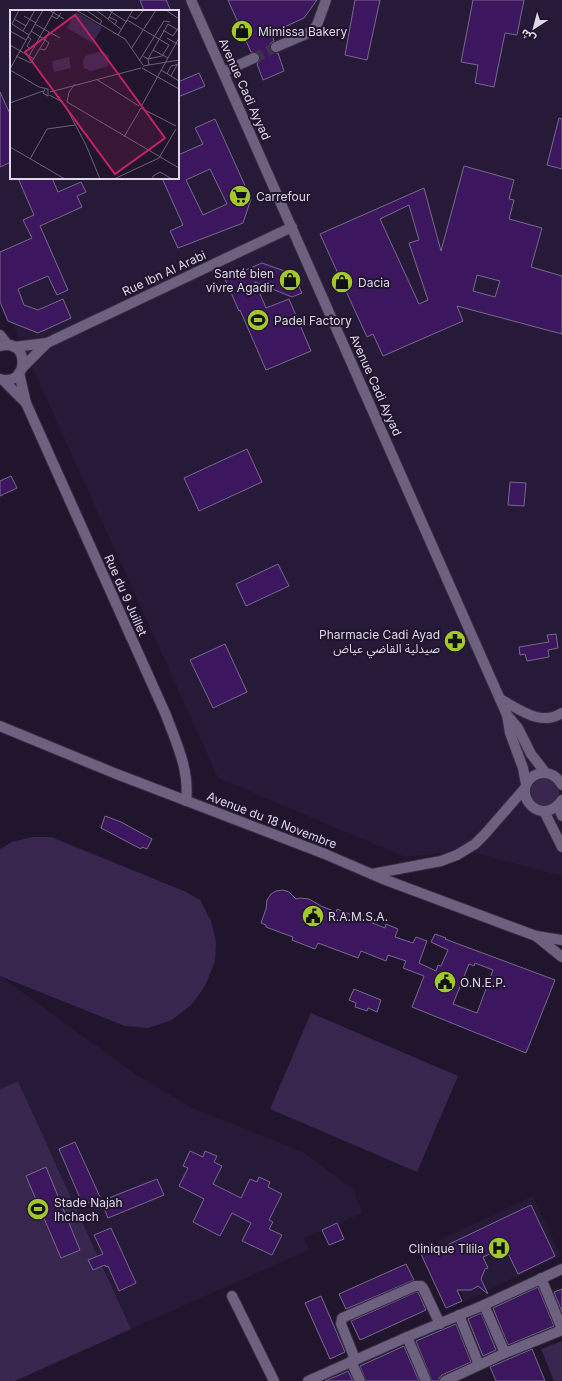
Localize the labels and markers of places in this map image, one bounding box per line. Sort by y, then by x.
shop icon: Mimissa Bakery [229,18,255,44]
place label: Mimissa Bakery [258,24,348,39]
supermarket icon: Carrefour [227,183,253,209]
place label: Carrefour [256,189,311,204]
place label: Santé bien vivre Agadir [206,266,274,295]
shop icon: Santé bien vivre Agadir [277,267,303,293]
shop icon: Dacia [329,269,355,295]
place label: Dacia [358,275,390,290]
sports icon: Padel Factory [245,307,271,333]
place label: Padel Factory [274,313,352,328]
place label: Pharmacie Cadi Ayad صيدلية القاضي عياض [319,627,440,658]
pharmacy icon: Pharmacie Cadi Ayad صيدلية القاضي عياض [442,628,468,654]
public building icon: R.A.M.S.A. [300,903,326,929]
place label: R.A.M.S.A. [328,909,388,924]
public building icon: O.N.E.P. [432,969,458,995]
place label: O.N.E.P. [460,975,506,990]
place label: Stade Najah Ihchach [54,1195,123,1224]
sports icon: Stade Najah Ihchach [25,1196,51,1222]
hospital icon: Clinique Tilila [486,1235,512,1261]
place label: Clinique Tilila [409,1241,484,1256]

